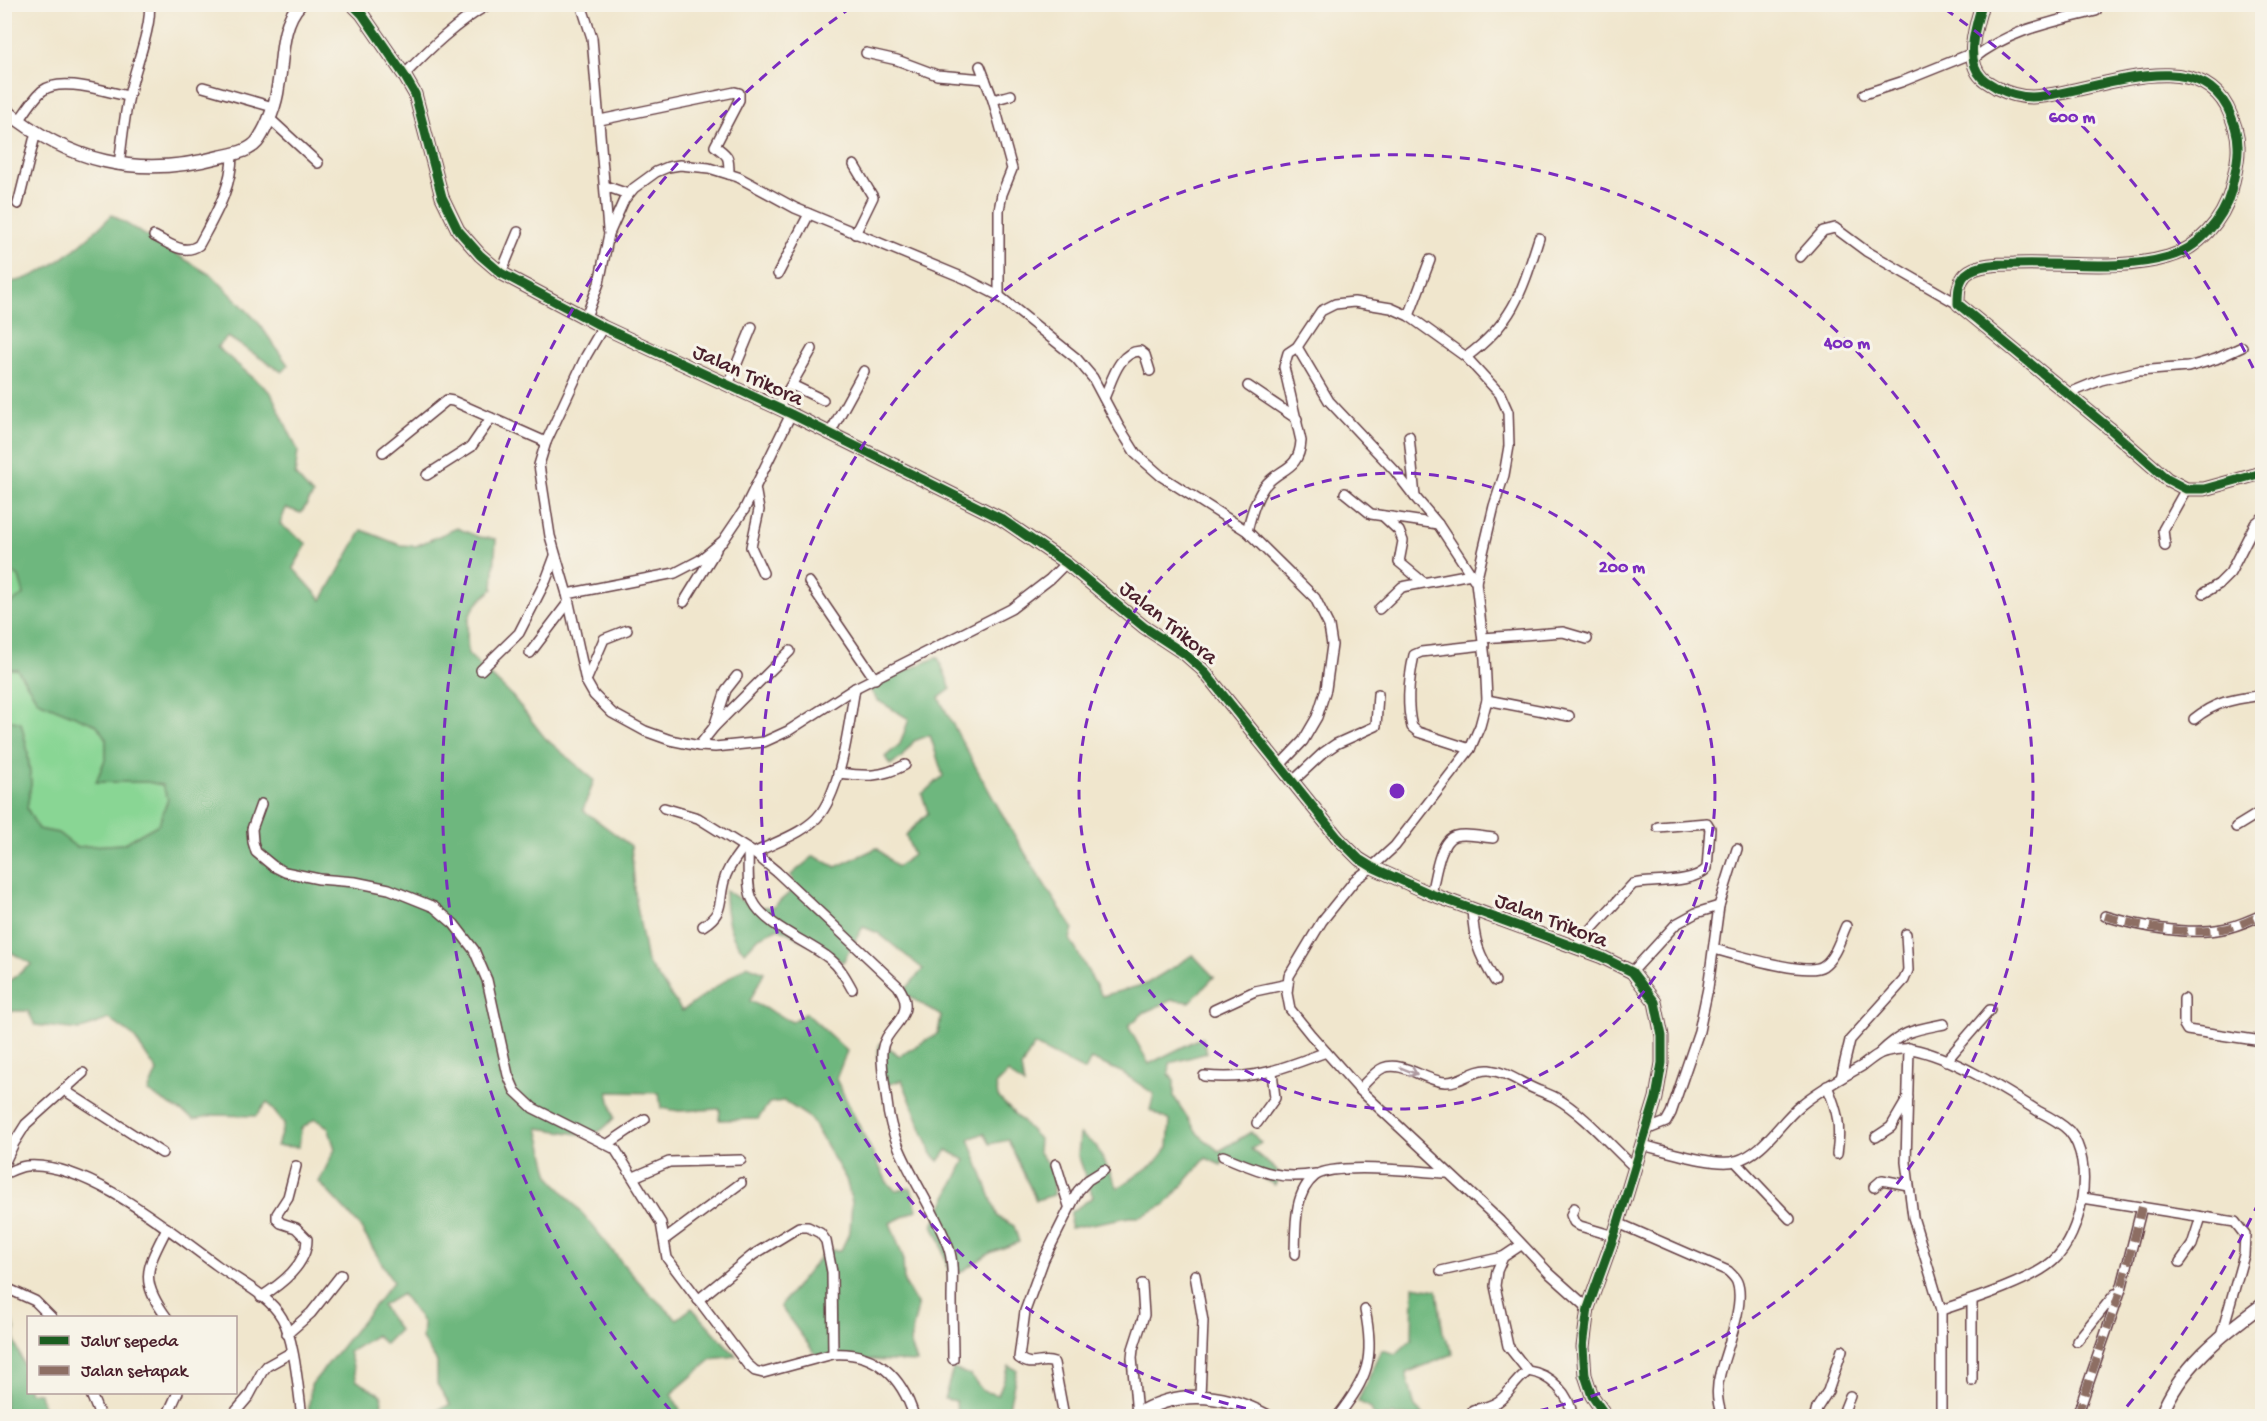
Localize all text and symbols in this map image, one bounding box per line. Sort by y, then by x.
text: 600 m [2049,108,2096,129]
text: 400 m [1823,334,1870,355]
street label: Jalan Trikora [688,340,807,414]
text: 200 m [1599,558,1645,579]
street label: Jalan Trikora [1113,577,1222,672]
centre of rings [1387,781,1407,801]
street label: Jalan Trikora [1490,888,1611,955]
one-way arrow [1399,1066,1417,1077]
legend [27,1316,237,1394]
text: Jalur sepeda [81,1332,179,1353]
text: Jalan setapak [81,1362,189,1383]

